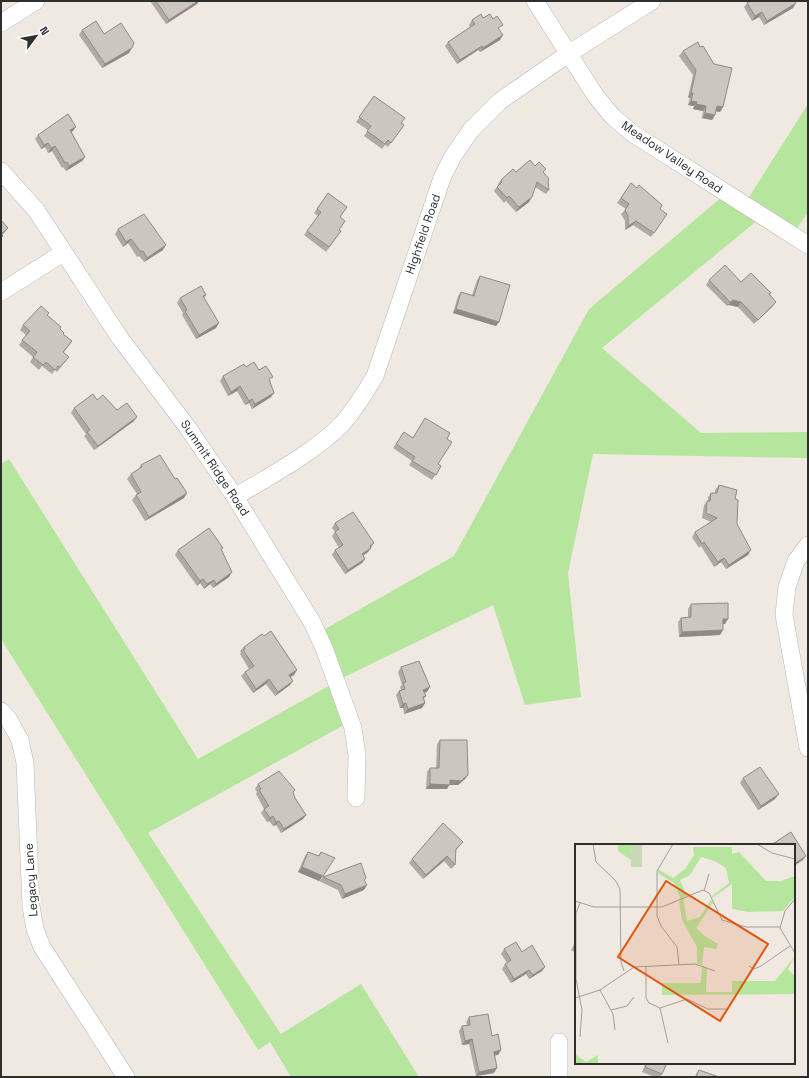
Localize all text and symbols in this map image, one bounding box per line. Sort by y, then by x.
north arrow [16,16,56,56]
text: N [37,24,52,38]
street label: Meadow Valley Road [618,117,726,197]
street label: Highfield Road [402,192,444,276]
street label: Summit Ridge Road [177,417,253,519]
street label: Legacy Lane [20,843,42,917]
inset map [575,844,795,1064]

